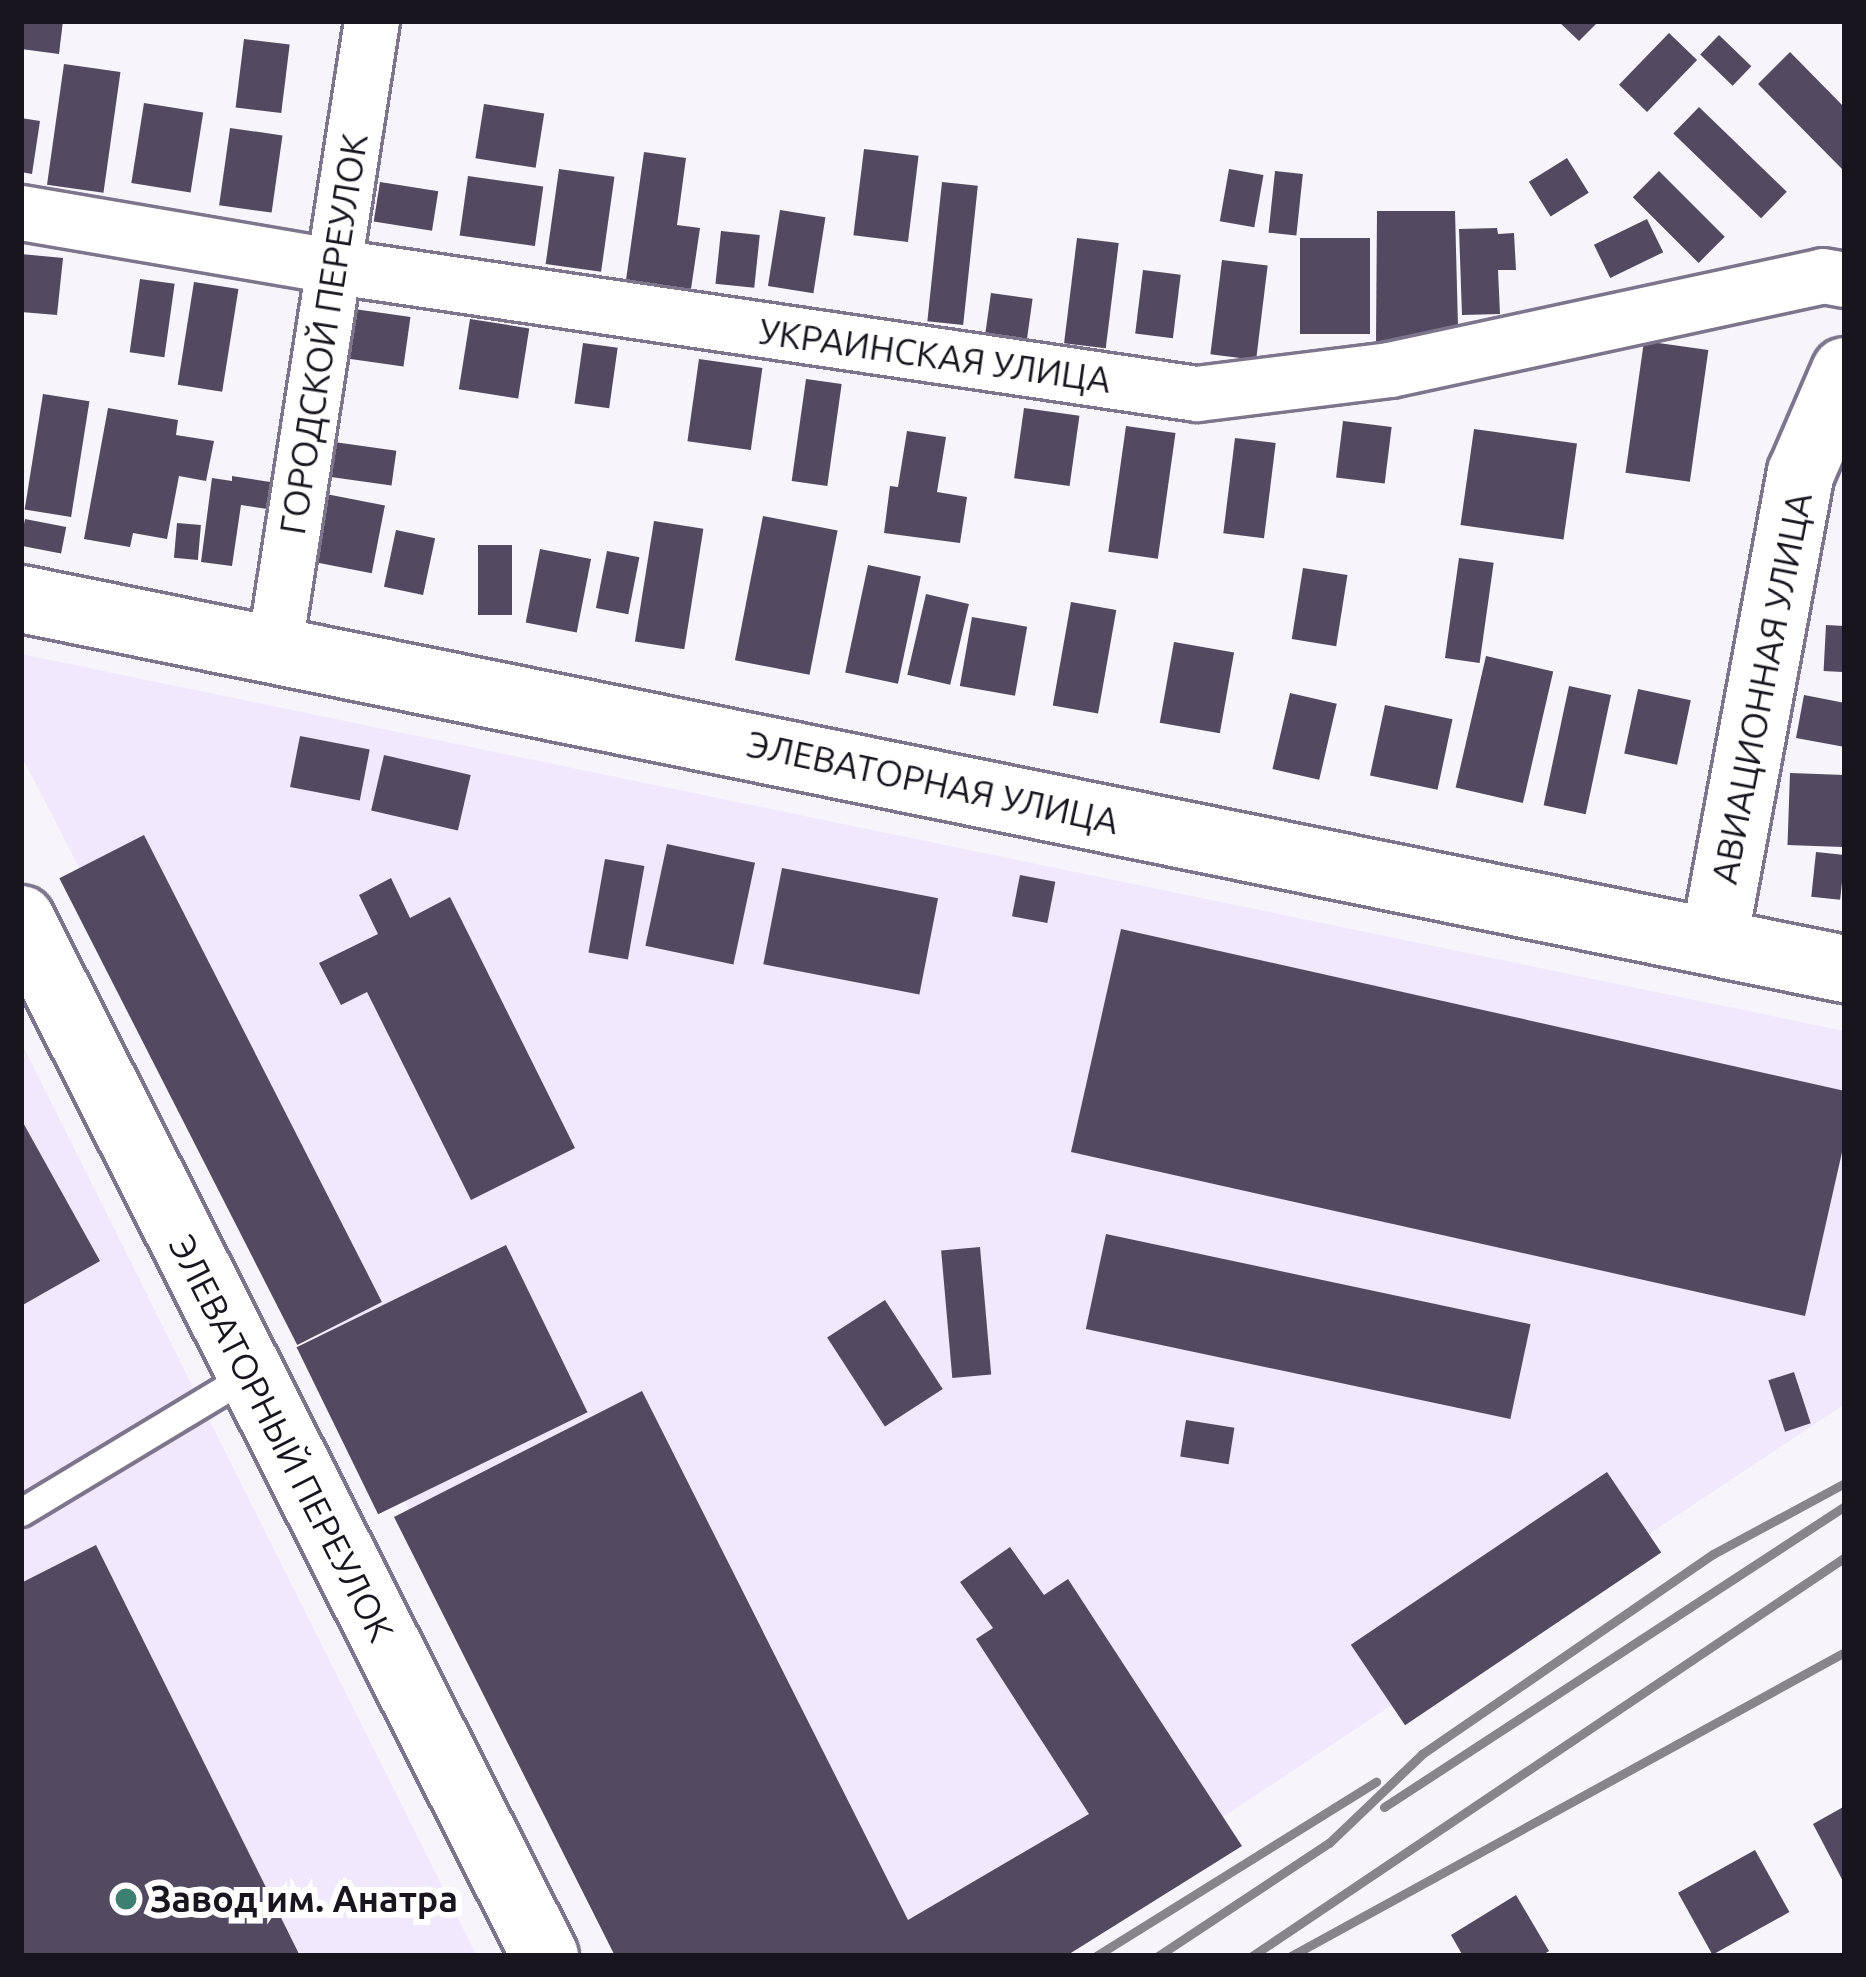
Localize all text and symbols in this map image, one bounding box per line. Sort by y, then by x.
street label: ГОРОДСКОЙ ПЕРЕУЛОК [270,131,376,537]
street label: УКРАИНСКАЯ УЛИЦА [756,309,1114,401]
street label: АВИАЦИОННАЯ УЛИЦА [1702,489,1820,887]
street label: ЭЛЕВАТОРНАЯ УЛИЦА [743,722,1123,842]
street label: ЭЛЕВАТОРНЫЙ ПЕРЕУЛОК [161,1228,403,1648]
place label: Завод им. Анатра [150,1877,458,1921]
marker: Завод им. Анатра [113,1886,139,1912]

